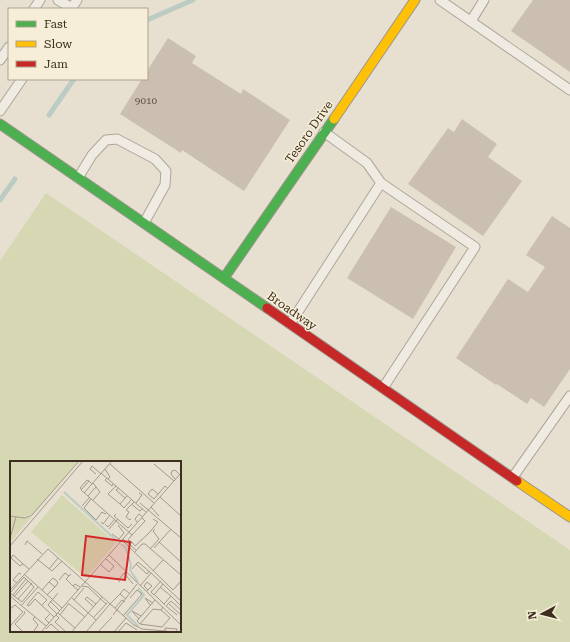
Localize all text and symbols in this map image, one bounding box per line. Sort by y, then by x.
legend [8,8,148,80]
text: Fast [44,17,68,31]
text: Slow [44,37,72,51]
text: Jam [44,57,68,71]
house number: 9010 [135,95,158,106]
street label: Tesoro Drive [282,98,336,166]
street label: Broadway [265,289,320,334]
inset map [10,461,181,632]
north arrow [522,594,562,634]
text: N [526,610,540,620]

